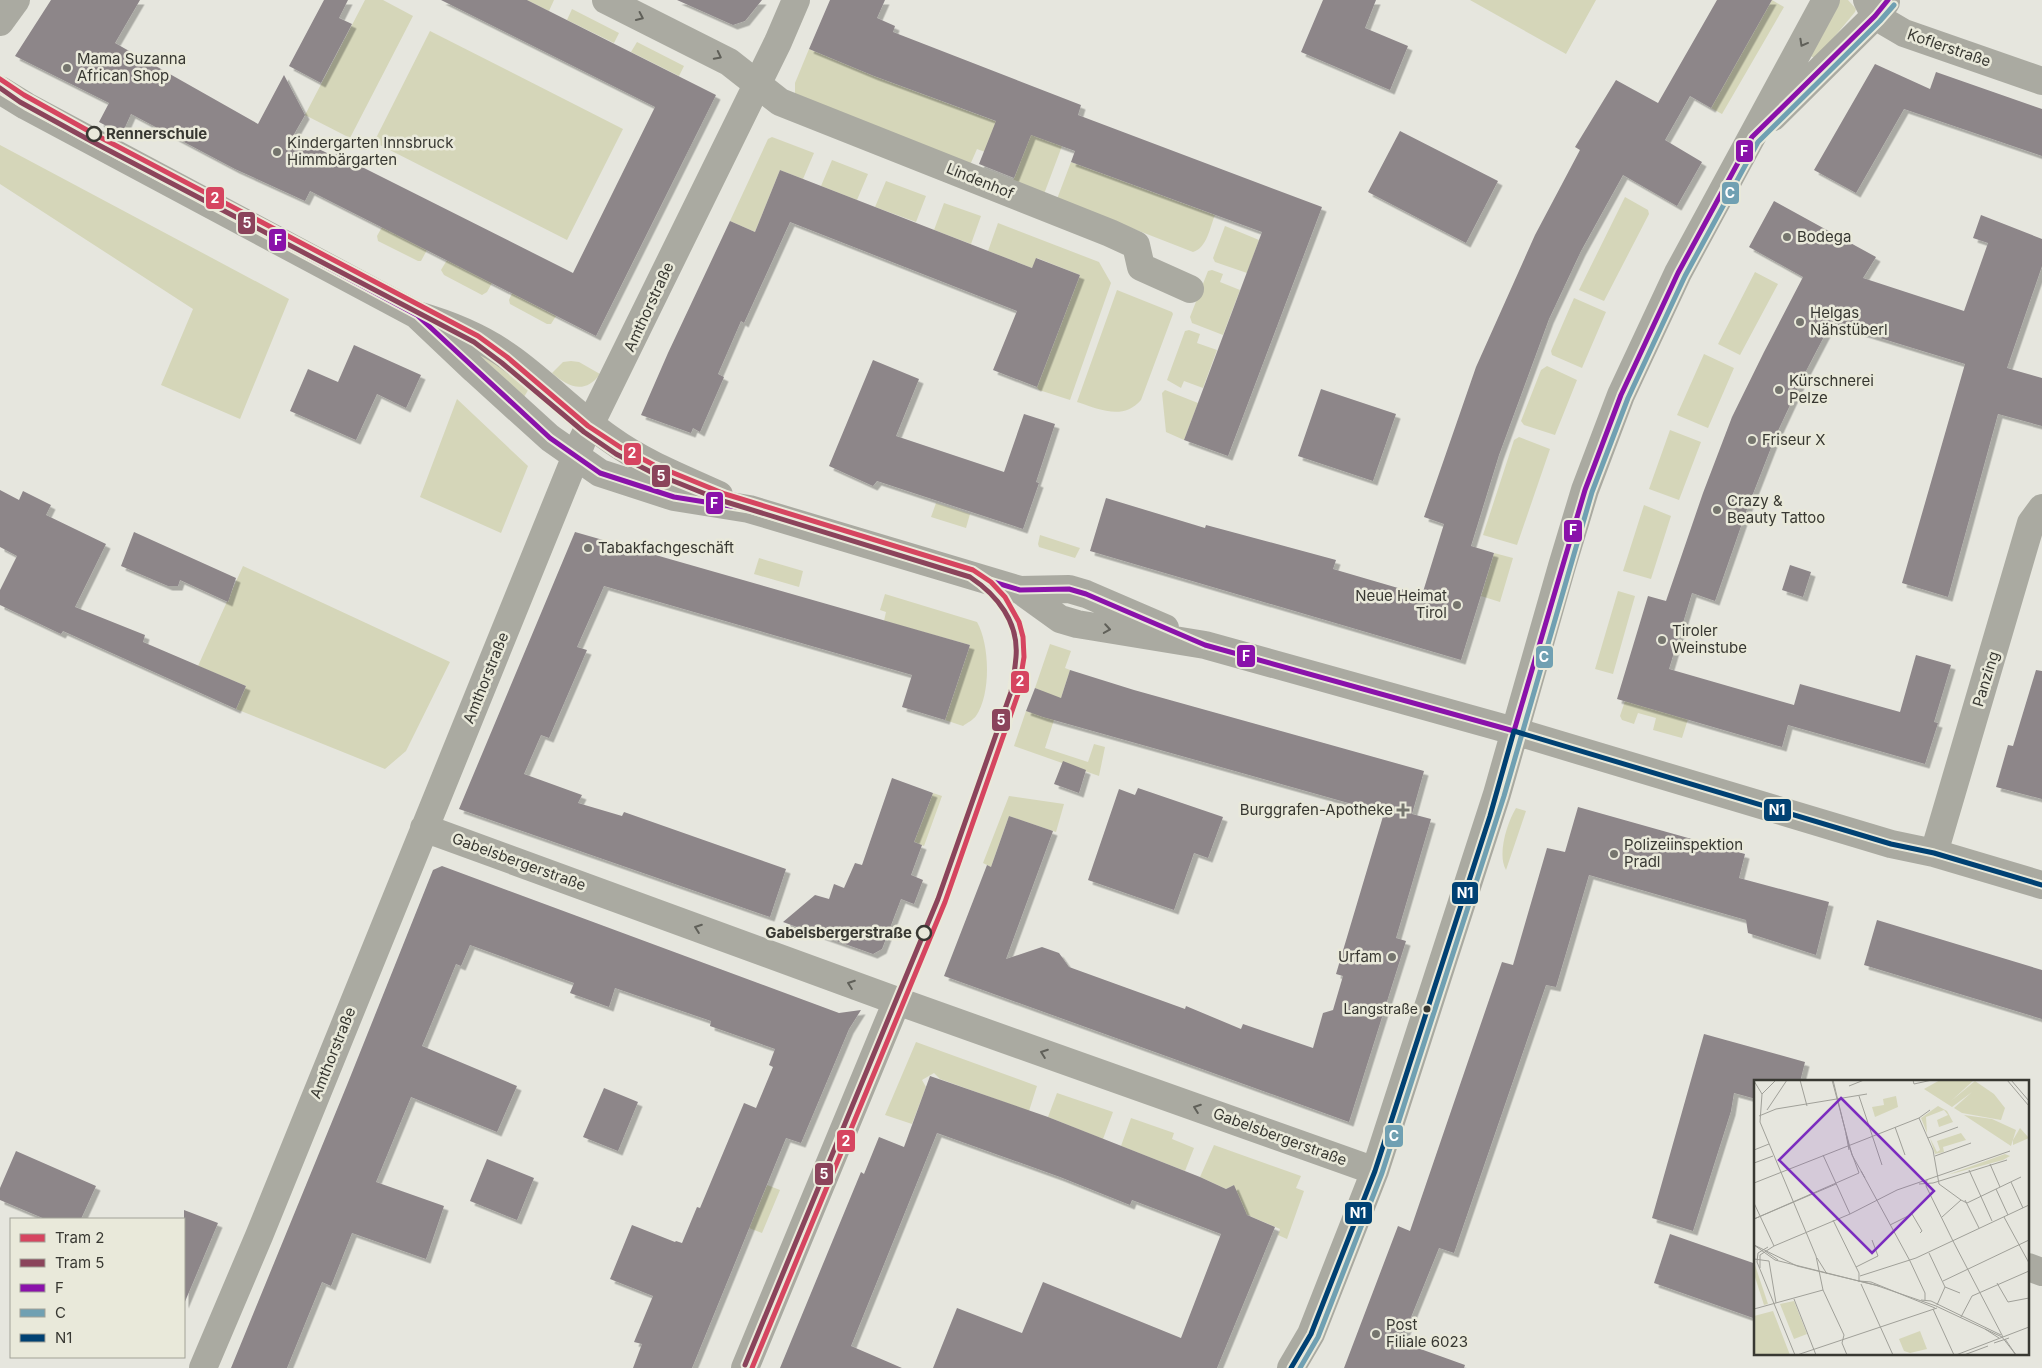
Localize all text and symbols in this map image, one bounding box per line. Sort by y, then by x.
one-way arrow [635,11,644,22]
street label: Koflerstraße [1905,24,1993,71]
one-way arrow [1799,38,1809,47]
place label: Mama Suzanna African Shop [77,49,186,85]
one-way arrow [712,50,721,60]
marker: Mama Suzanna African Shop [61,62,73,74]
place label: Rennerschule [106,124,207,143]
marker: Rennerschule [86,126,102,142]
place label: Kindergarten Innsbruck Himmbärgarten [287,133,454,169]
line badge: F [1735,139,1754,163]
text: F [1740,142,1748,159]
marker: Kindergarten Innsbruck Himmbärgarten [271,146,283,158]
street label: Lindenhof [944,158,1017,203]
line badge: C [1721,181,1740,205]
text: C [1725,184,1735,201]
line badge: 2 [205,186,225,210]
text: 2 [211,189,220,206]
line badge: 5 [237,211,256,235]
text: 5 [243,214,252,231]
place label: Bodega [1797,227,1851,246]
line badge: F [268,228,287,252]
text: F [274,231,282,248]
marker: Bodega [1781,231,1793,243]
street label: Amthorstraße [619,259,678,355]
place label: Helgas Nähstüberl [1810,303,1888,339]
marker: Helgas Nähstüberl [1794,316,1806,328]
place label: Kürschnerei Pelze [1789,371,1874,407]
marker: Kürschnerei Pelze [1773,384,1785,396]
place label: Friseur X [1762,430,1826,449]
marker: Friseur X [1746,434,1758,446]
line badge: 2 [623,442,642,466]
text: 2 [628,444,637,461]
line badge: 5 [651,464,671,488]
text: 5 [657,467,666,484]
line badge: F [705,491,724,515]
place label: Crazy & Beauty Tattoo [1727,491,1825,527]
text: F [710,494,718,511]
marker: Crazy & Beauty Tattoo [1711,504,1723,516]
line badge: F [1563,519,1583,543]
text: F [1569,521,1577,538]
place label: Tabakfachgeschäft [598,538,734,557]
marker: Tabakfachgeschäft [582,542,594,554]
place label: Neue Heimat Tirol [1355,586,1447,622]
marker: Neue Heimat Tirol [1451,599,1463,611]
place label: Tiroler Weinstube [1672,621,1747,657]
one-way arrow [1104,623,1112,634]
street label: Amthorstraße [459,629,512,726]
marker: Tiroler Weinstube [1656,634,1668,646]
line badge: F [1236,644,1256,668]
line badge: C [1535,645,1554,669]
text: F [1242,647,1250,664]
text: C [1539,648,1549,665]
street label: Panzing [1968,649,2003,709]
line badge: 2 [1010,670,1030,694]
text: 2 [1016,672,1025,689]
line badge: 5 [991,708,1011,732]
text: 5 [997,711,1006,728]
line badge: N1 [1763,798,1792,822]
place label: Burggrafen-Apotheke [1240,800,1393,819]
text: N1 [1769,801,1785,818]
marker: Burggrafen-Apotheke [1397,804,1409,816]
street label: Gabelsbergerstraße [450,829,589,895]
place label: Polizeiinspektion Pradl [1624,835,1743,871]
marker: Polizeiinspektion Pradl [1608,848,1620,860]
line badge: N1 [1451,881,1479,905]
text: N1 [1457,884,1473,901]
place label: Gabelsbergerstraße [765,923,912,942]
one-way arrow [695,924,703,934]
marker: Gabelsbergerstraße [916,925,932,941]
place label: Urfam [1338,947,1382,966]
marker: Urfam [1386,951,1398,963]
one-way arrow [847,980,856,990]
place label: Langstraße [1343,1000,1418,1017]
street label: Amthorstraße [306,1004,359,1101]
marker: Langstraße [1422,1004,1432,1014]
one-way arrow [1040,1049,1049,1059]
inset map [1754,1080,2030,1356]
one-way arrow [1193,1104,1202,1114]
street label: Gabelsbergerstraße [1211,1104,1350,1170]
line badge: C [1384,1124,1404,1148]
text: C [1389,1127,1399,1144]
line badge: 2 [836,1129,856,1153]
text: 2 [842,1132,851,1149]
line badge: 5 [814,1162,834,1186]
text: 5 [820,1165,829,1182]
line badge: N1 [1344,1201,1373,1225]
text: N1 [1350,1204,1366,1221]
legend [10,1218,185,1358]
text: Tram 2 [55,1228,104,1247]
text: Tram 5 [55,1253,104,1272]
text: F [55,1278,64,1297]
text: C [55,1303,66,1322]
place label: Post Filiale 6023 [1386,1315,1468,1351]
text: N1 [55,1328,72,1347]
marker: Post Filiale 6023 [1370,1328,1382,1340]

